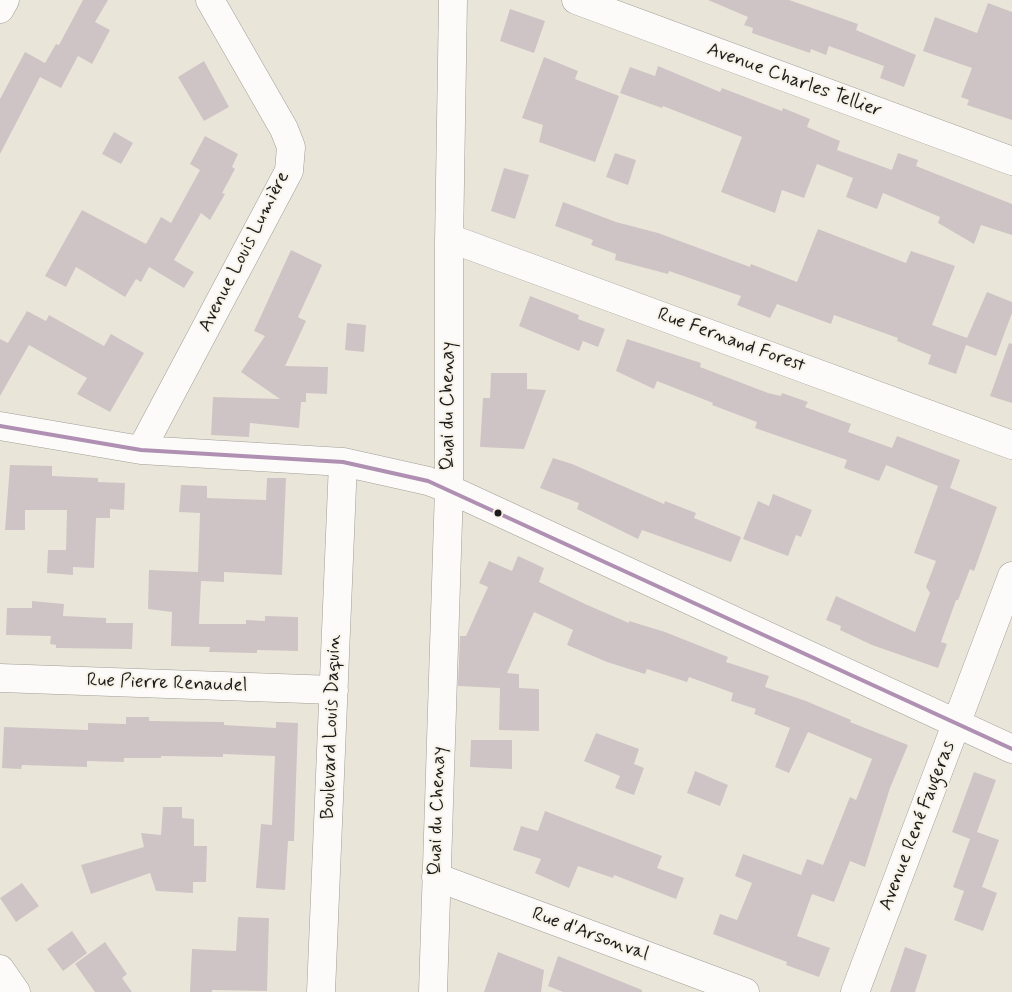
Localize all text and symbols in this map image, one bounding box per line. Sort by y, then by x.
street label: Avenue Charles Tellier [704,39,884,123]
street label: Avenue Louis Lumière [195,168,295,336]
street label: Rue Fernand Forest [654,304,808,378]
street label: Quai du Chenay [438,341,460,471]
unlabelled marker [493,508,503,518]
street label: Boulevard Louis Daquin [317,634,347,820]
street label: Rue Pierre Renaudel [86,670,248,698]
street label: Avenue René Faugeras [875,738,961,914]
street label: Quai du Chenay [424,746,452,876]
street label: Rue d'Arsonval [529,903,651,967]

